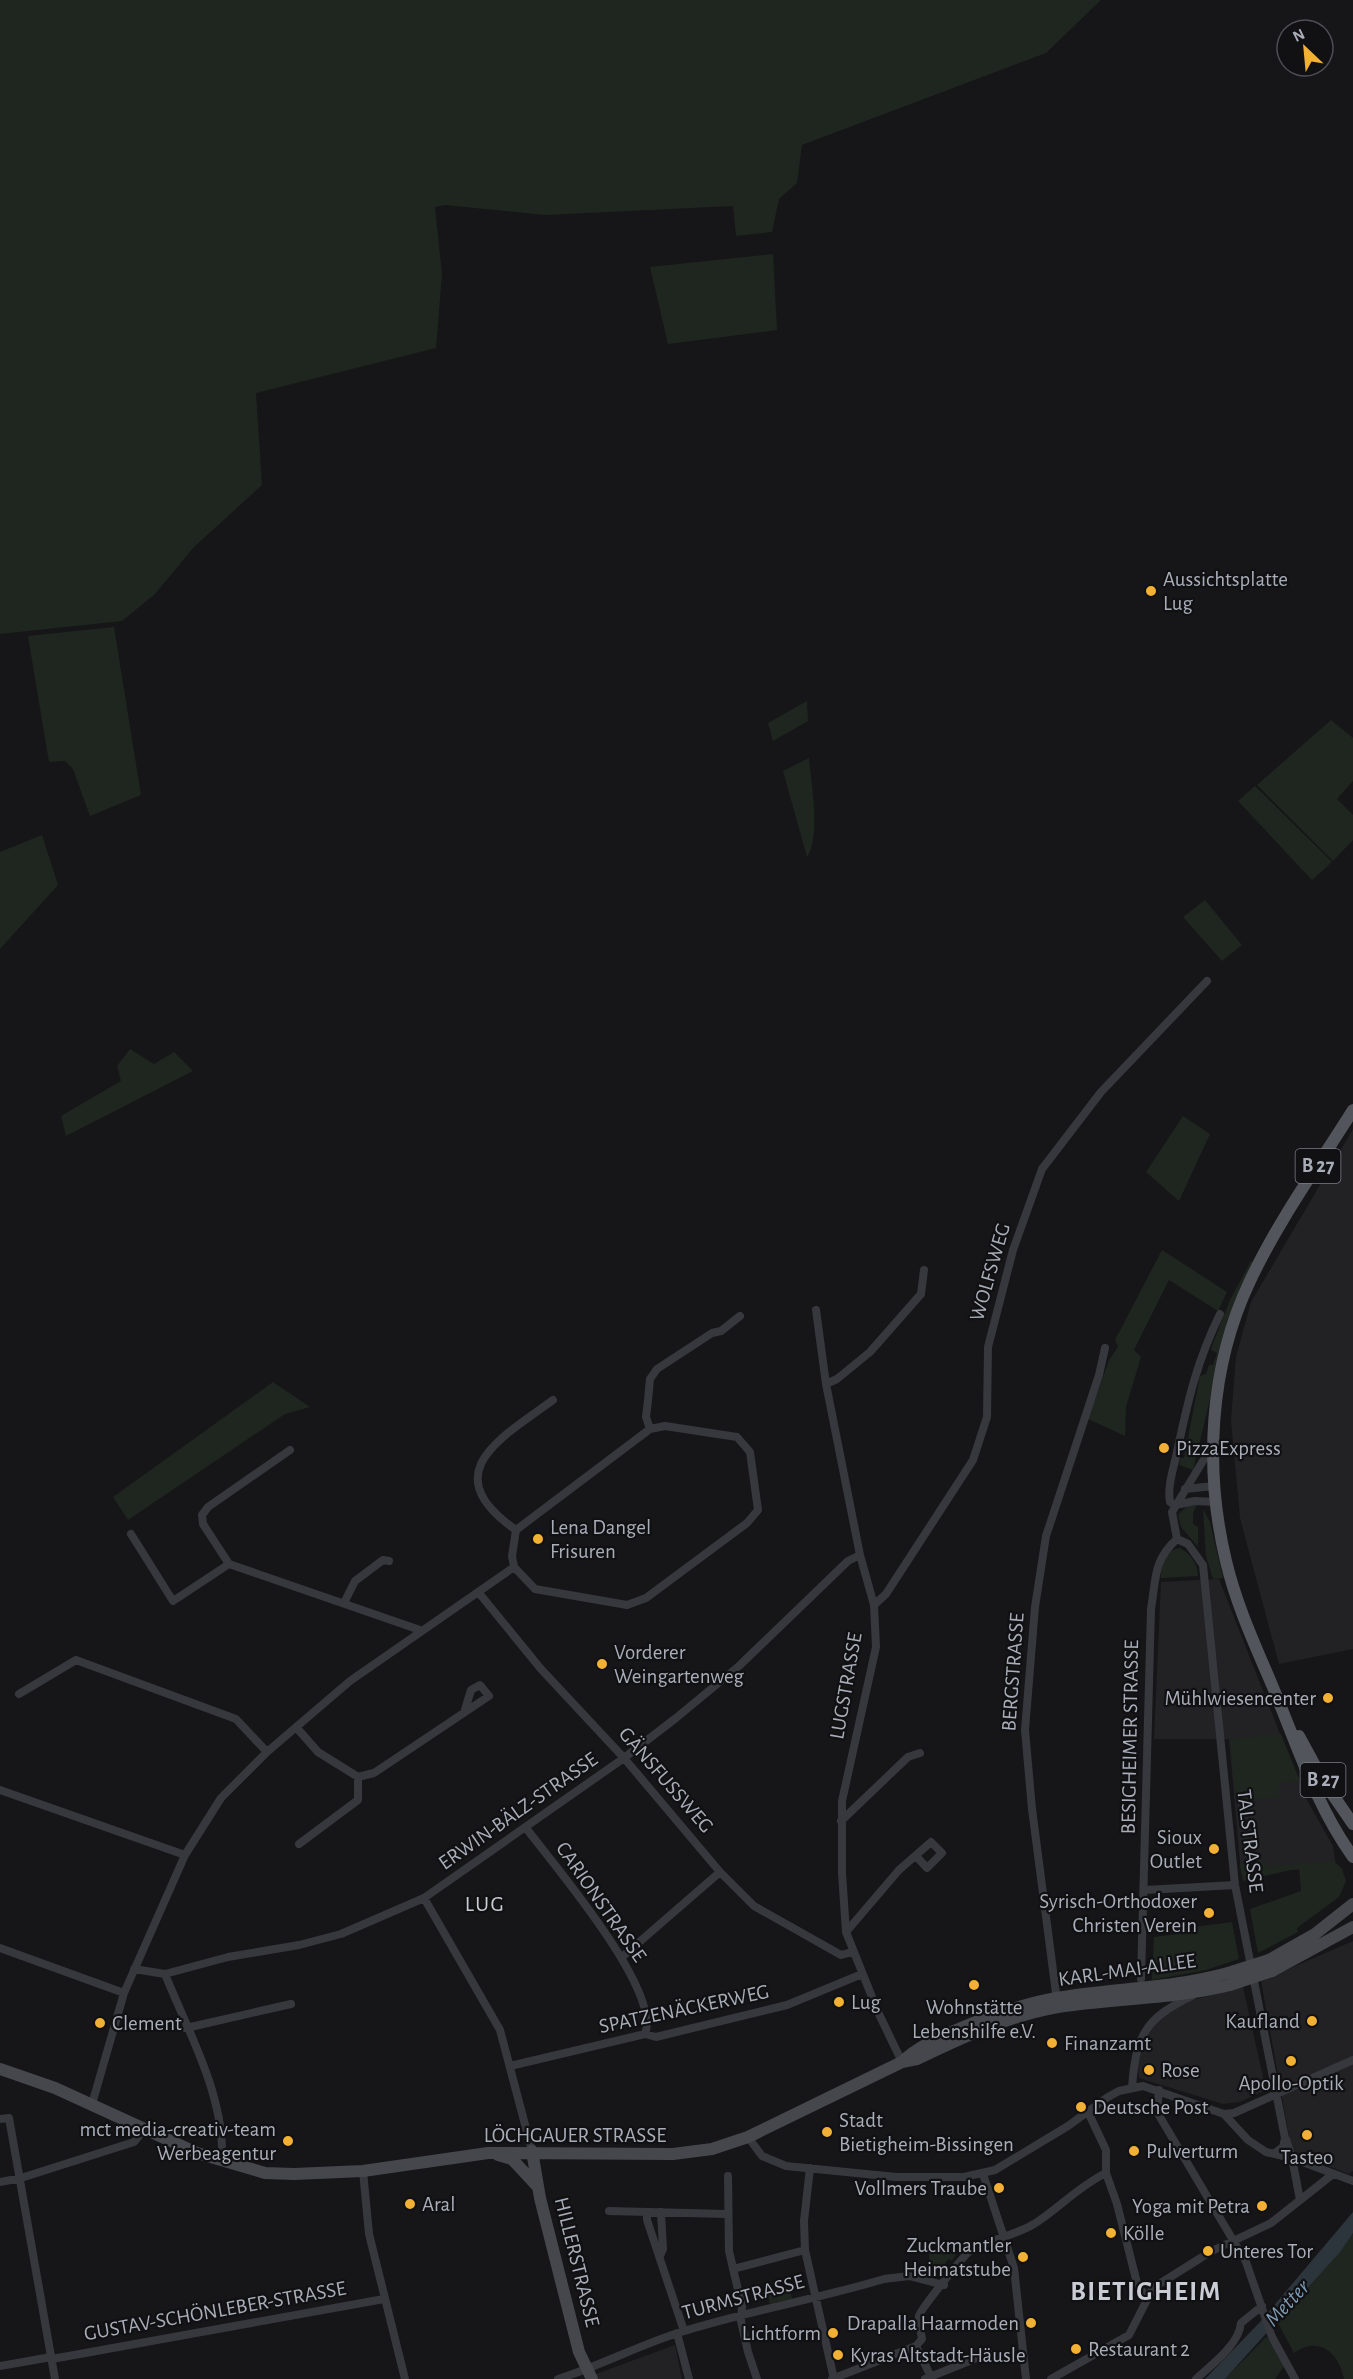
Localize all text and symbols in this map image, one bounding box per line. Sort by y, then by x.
north arrow [1275,18,1335,78]
text: N [1290,26,1307,45]
place label: Aussichtsplatte Lug [1163,569,1288,614]
marker: Aussichtsplatte Lug [1144,584,1158,598]
road number: B 27 [1296,1149,1340,1183]
street label: WOLFSWEG [966,1221,1014,1323]
place label: PizzaExpress [1176,1438,1281,1459]
marker: PizzaExpress [1157,1441,1171,1455]
place label: Lena Dangel Frisuren [550,1517,651,1562]
marker: Lena Dangel Frisuren [531,1532,545,1546]
street label: BERGSTRASSE [998,1612,1028,1732]
street label: LUGSTRASSE [826,1631,866,1741]
street label: BESIGHEIMER STRASSE [1118,1639,1142,1835]
place label: Vorderer Weingartenweg [614,1642,745,1687]
marker: Vorderer Weingartenweg [595,1657,609,1671]
place label: Mühlwiesencenter [1164,1688,1316,1709]
marker: Mühlwiesencenter [1321,1691,1335,1705]
street label: GÄNSFUSSWEG [615,1723,718,1837]
street label: ERWIN-BÄLZ-STRASSE [434,1748,601,1874]
road number: B 27 [1300,1763,1346,1797]
street label: TALSTRASSE [1233,1788,1267,1894]
place label: Sioux Outlet [1150,1827,1202,1872]
street label: CARIONSTRASSE [552,1838,650,1966]
marker: Sioux Outlet [1207,1842,1221,1856]
place label: Syrisch-Orthodoxer Christen Verein [1039,1891,1197,1936]
district label: LUG [465,1893,505,1915]
marker: Syrisch-Orthodoxer Christen Verein [1202,1906,1216,1920]
street label: KARL-MAI-ALLEE [1057,1950,1197,1990]
marker: Wohnstätte Lebenshilfe e.V. [967,1978,981,1992]
street label: SPATZENÄCKERWEG [597,1980,771,2037]
place label: Lug [851,1992,881,2013]
marker: Lug [832,1995,846,2009]
place label: Wohnstätte Lebenshilfe e.V. [912,1997,1036,2042]
place label: Kaufland [1225,2011,1300,2032]
place label: Clement [112,2013,182,2034]
marker: Kaufland [1305,2014,1319,2028]
marker: Clement [93,2016,107,2030]
place label: Finanzamt [1064,2033,1151,2054]
marker: Finanzamt [1045,2036,1059,2050]
marker: Apollo-Optik [1284,2054,1298,2068]
place label: Rose [1161,2060,1200,2081]
marker: Rose [1142,2063,1156,2077]
place label: Apollo-Optik [1238,2073,1344,2094]
place label: Deutsche Post [1093,2097,1209,2118]
marker: Deutsche Post [1074,2100,1088,2114]
place label: Stadt Bietigheim-Bissingen [839,2110,1014,2155]
place label: mct media-creativ-team Werbeagentur [79,2119,276,2164]
street label: LÖCHGAUER STRASSE [484,2124,666,2146]
marker: Stadt Bietigheim-Bissingen [820,2125,834,2139]
marker: Tasteo [1300,2128,1314,2142]
marker: mct media-creativ-team Werbeagentur [281,2134,295,2148]
place label: Pulverturm [1146,2141,1238,2162]
marker: Pulverturm [1127,2144,1141,2158]
place label: Tasteo [1281,2147,1333,2168]
place label: Vollmers Traube [854,2178,987,2199]
marker: Vollmers Traube [992,2181,1006,2195]
place label: Aral [422,2194,455,2215]
street label: HILLERSTRASSE [551,2195,603,2329]
place label: Yoga mit Petra [1132,2196,1250,2217]
marker: Aral [403,2197,417,2211]
marker: Yoga mit Petra [1255,2199,1269,2213]
place label: Kölle [1123,2223,1164,2244]
marker: Kölle [1104,2226,1118,2240]
place label: Zuckmantler Heimatstube [903,2235,1011,2280]
place label: Unteres Tor [1220,2241,1313,2262]
marker: Unteres Tor [1201,2244,1215,2258]
marker: Zuckmantler Heimatstube [1016,2250,1030,2264]
street label: TURMSTRASSE [680,2271,806,2323]
water label: Metter [1260,2275,1314,2330]
street label: GUSTAV-SCHÖNLEBER-STRASSE [82,2277,348,2344]
district label: BIETIGHEIM [1070,2278,1222,2305]
place label: Drapalla Haarmoden [847,2313,1019,2334]
marker: Drapalla Haarmoden [1024,2316,1038,2330]
place label: Lichtform [742,2323,821,2344]
marker: Lichtform [826,2326,840,2340]
place label: Restaurant 2 [1088,2339,1190,2360]
marker: Restaurant 2 [1069,2342,1083,2356]
place label: Kyras Altstadt-Häusle [850,2345,1026,2366]
marker: Kyras Altstadt-Häusle [831,2348,845,2362]

